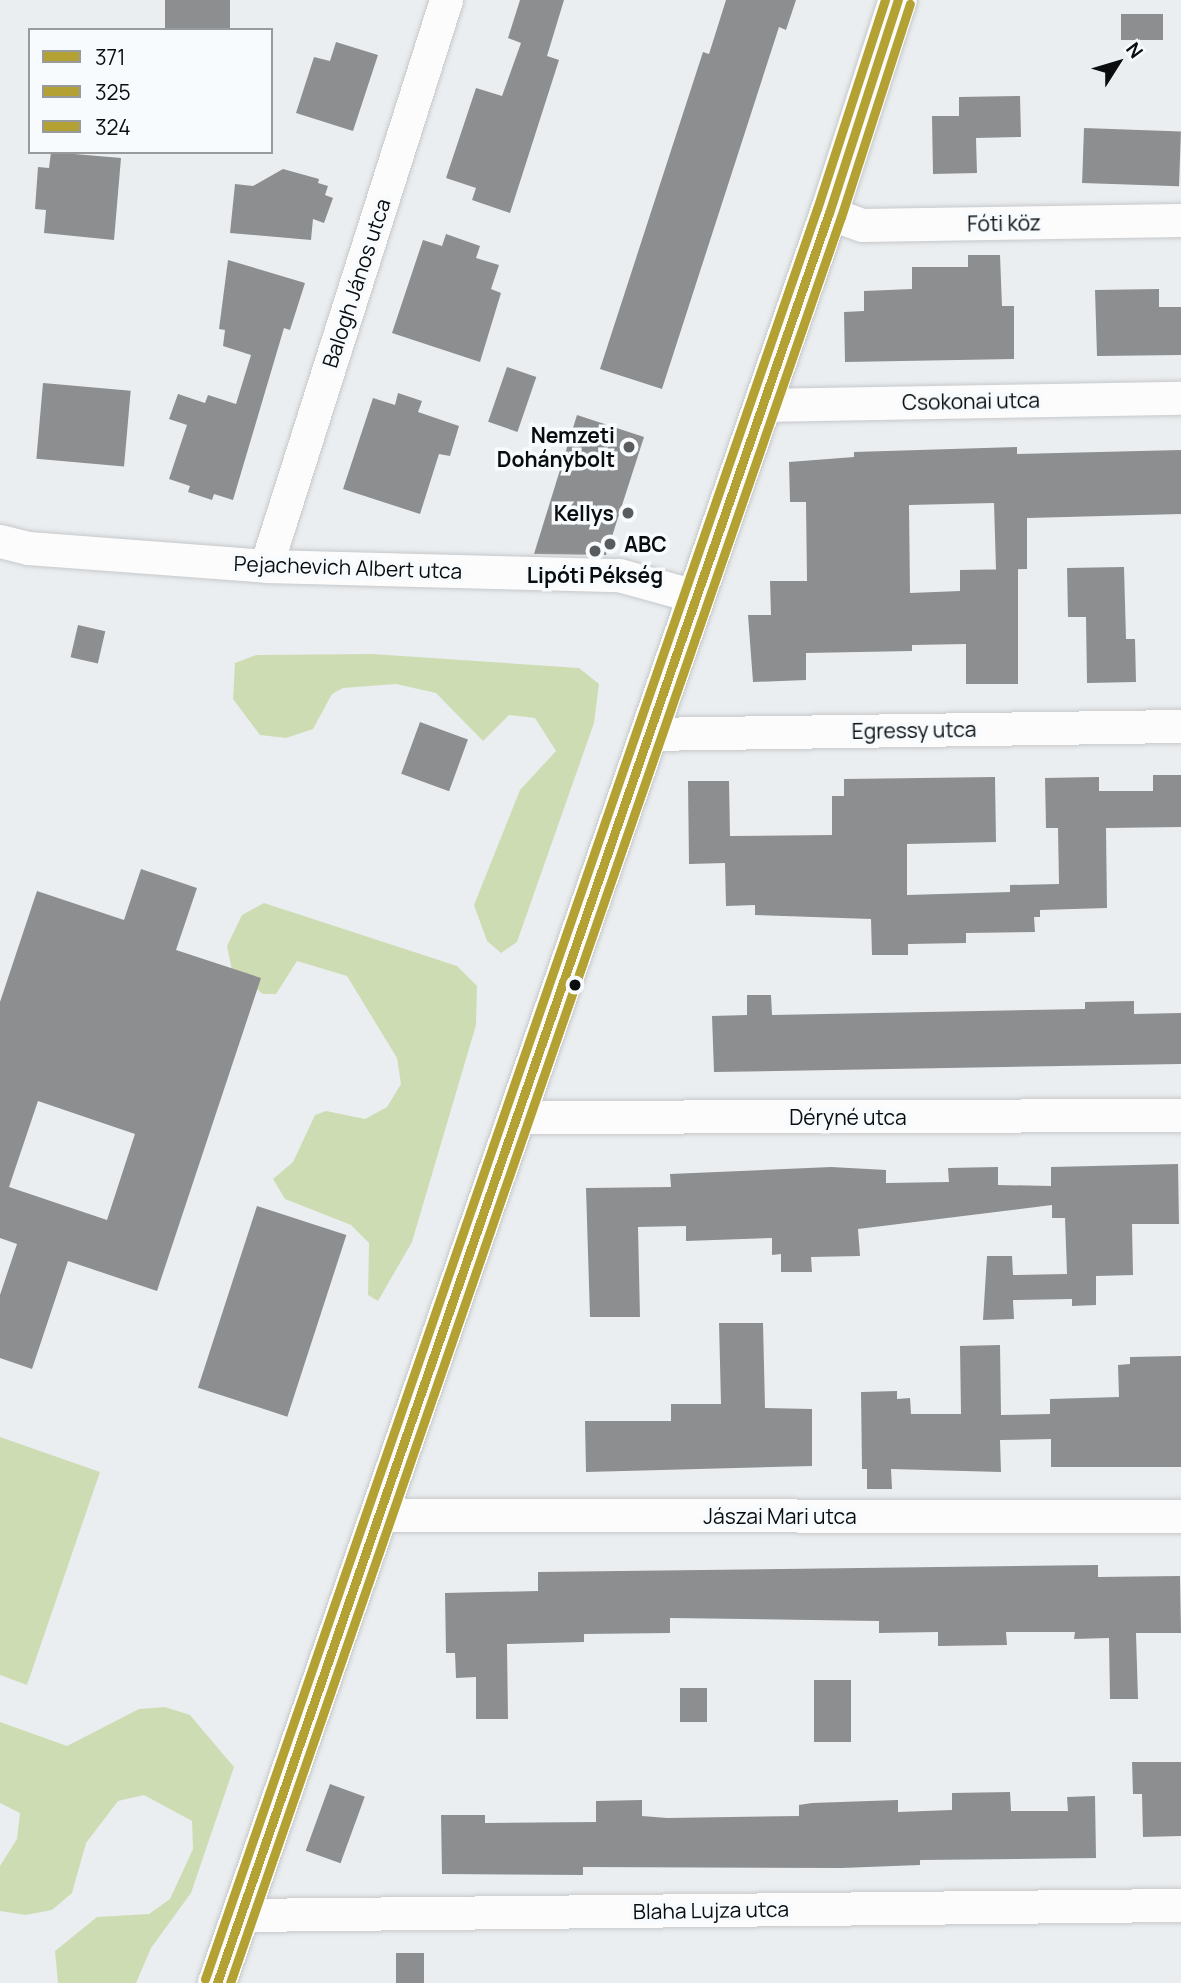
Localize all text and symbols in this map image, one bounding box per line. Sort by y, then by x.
legend [28,28,273,154]
north arrow [1083,28,1153,98]
text: N [1120,37,1149,64]
text: 371 [95,43,125,71]
text: 325 [95,78,131,106]
text: 324 [95,113,131,141]
street label: Balogh János utca [317,195,395,371]
street label: Fóti köz [967,210,1041,236]
street label: Csokonai utca [902,387,1040,415]
place label: Nemzeti Dohánybolt [497,422,615,472]
marker: Nemzeti Dohánybolt [621,439,637,455]
place label: Kellys [554,500,614,526]
marker: Kellys [620,505,636,521]
place label: ABC [624,531,667,557]
marker: ABC [602,536,618,552]
marker: Lipóti Pékség [587,543,603,559]
street label: Pejachevich Albert utca [233,550,463,584]
place label: Lipóti Pékség [527,562,663,588]
street label: Egressy utca [851,716,977,744]
unlabelled marker [568,978,582,992]
street label: Déryné utca [789,1104,907,1130]
street label: Jászai Mari utca [703,1503,857,1529]
street label: Blaha Lujza utca [633,1896,789,1924]

